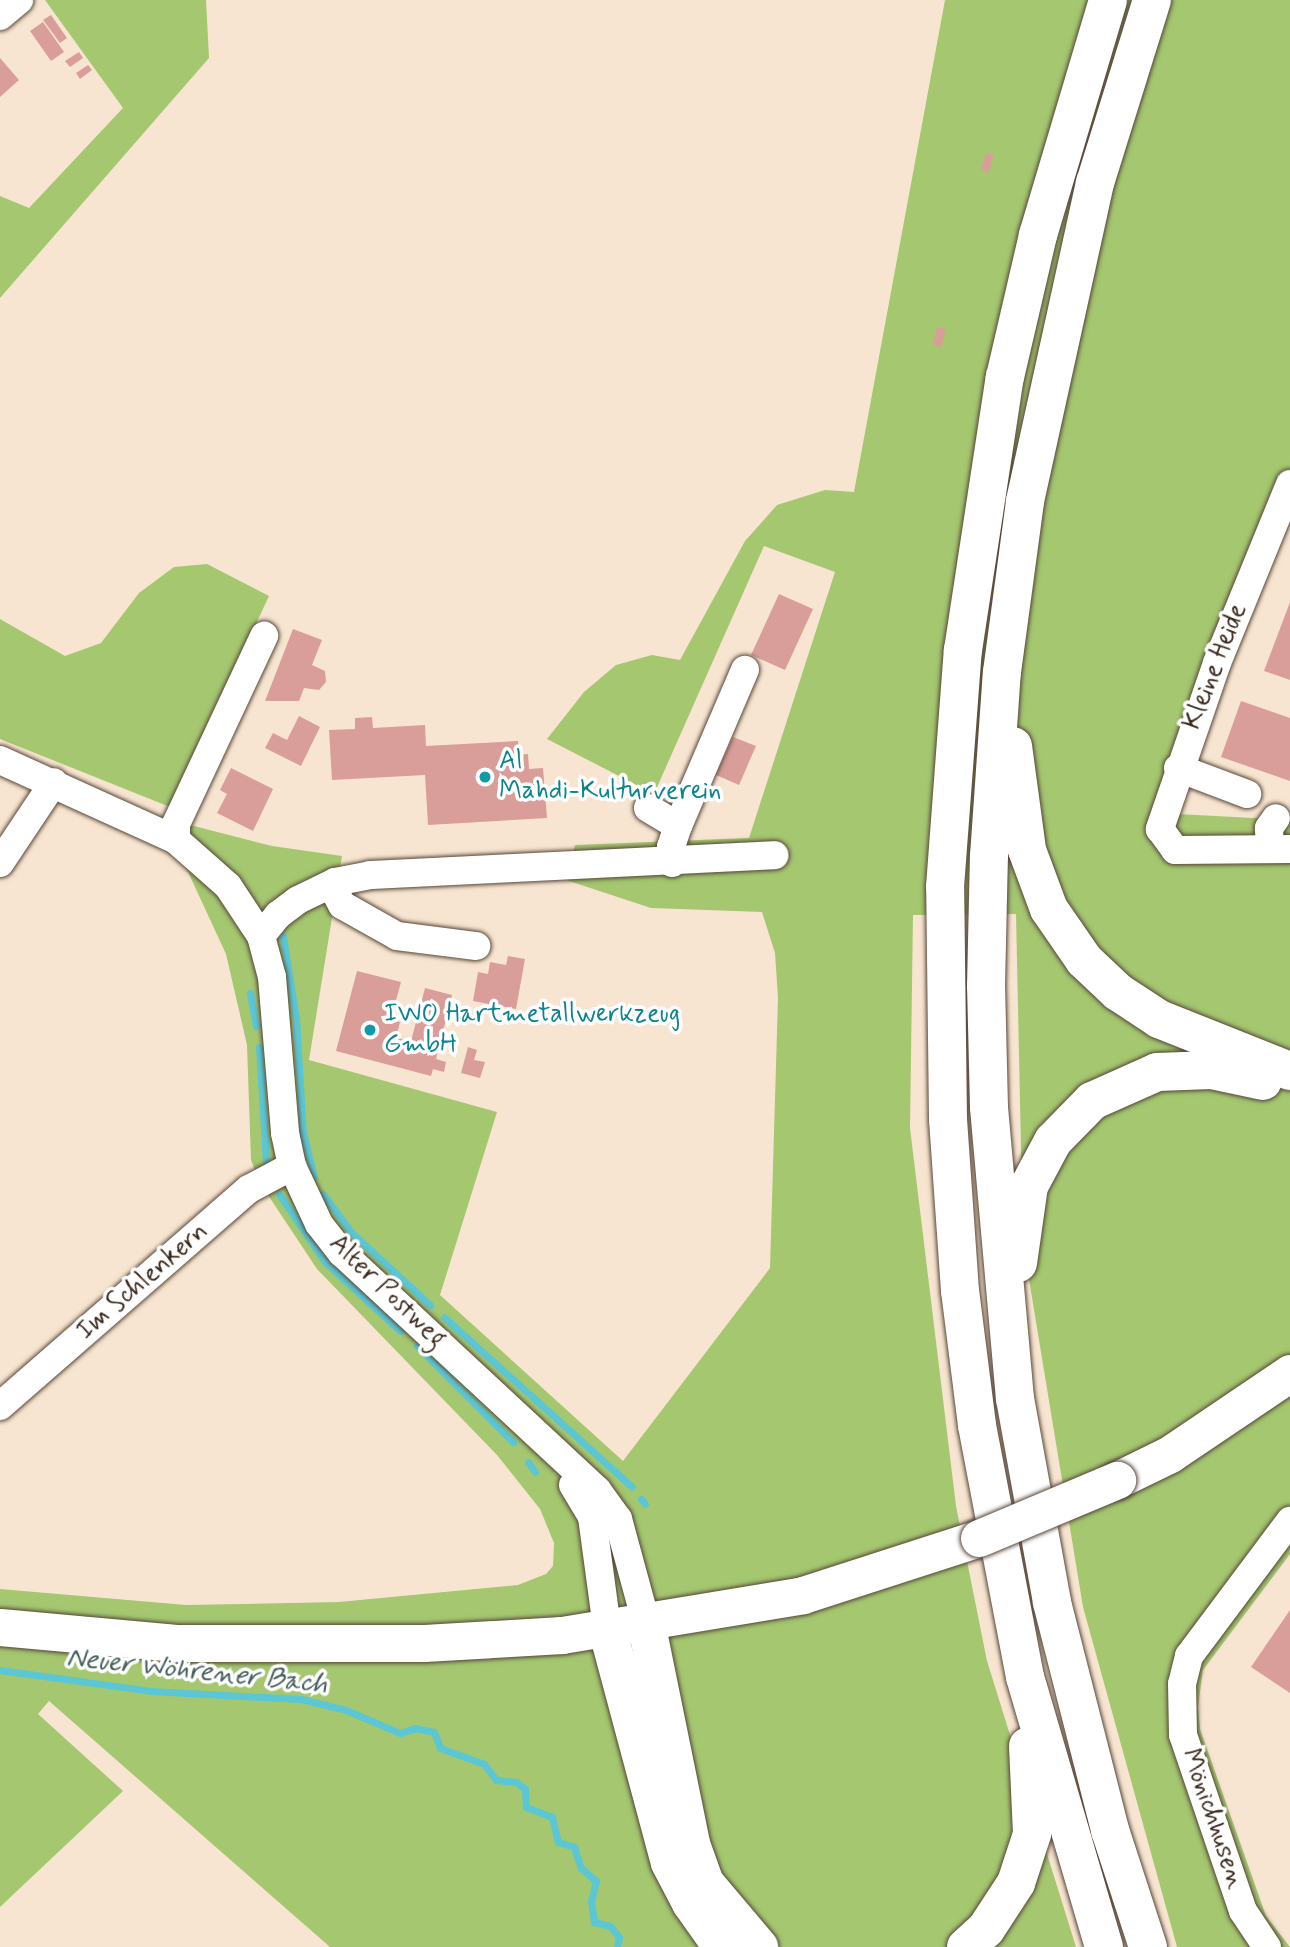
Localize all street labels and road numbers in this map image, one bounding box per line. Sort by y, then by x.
street label: Kleine Heide [1177,598,1255,736]
street label: Im Schlenkern [71,1216,215,1348]
street label: Alter Postweg [323,1229,451,1355]
street label: Mönichhusen [1174,1745,1250,1893]

